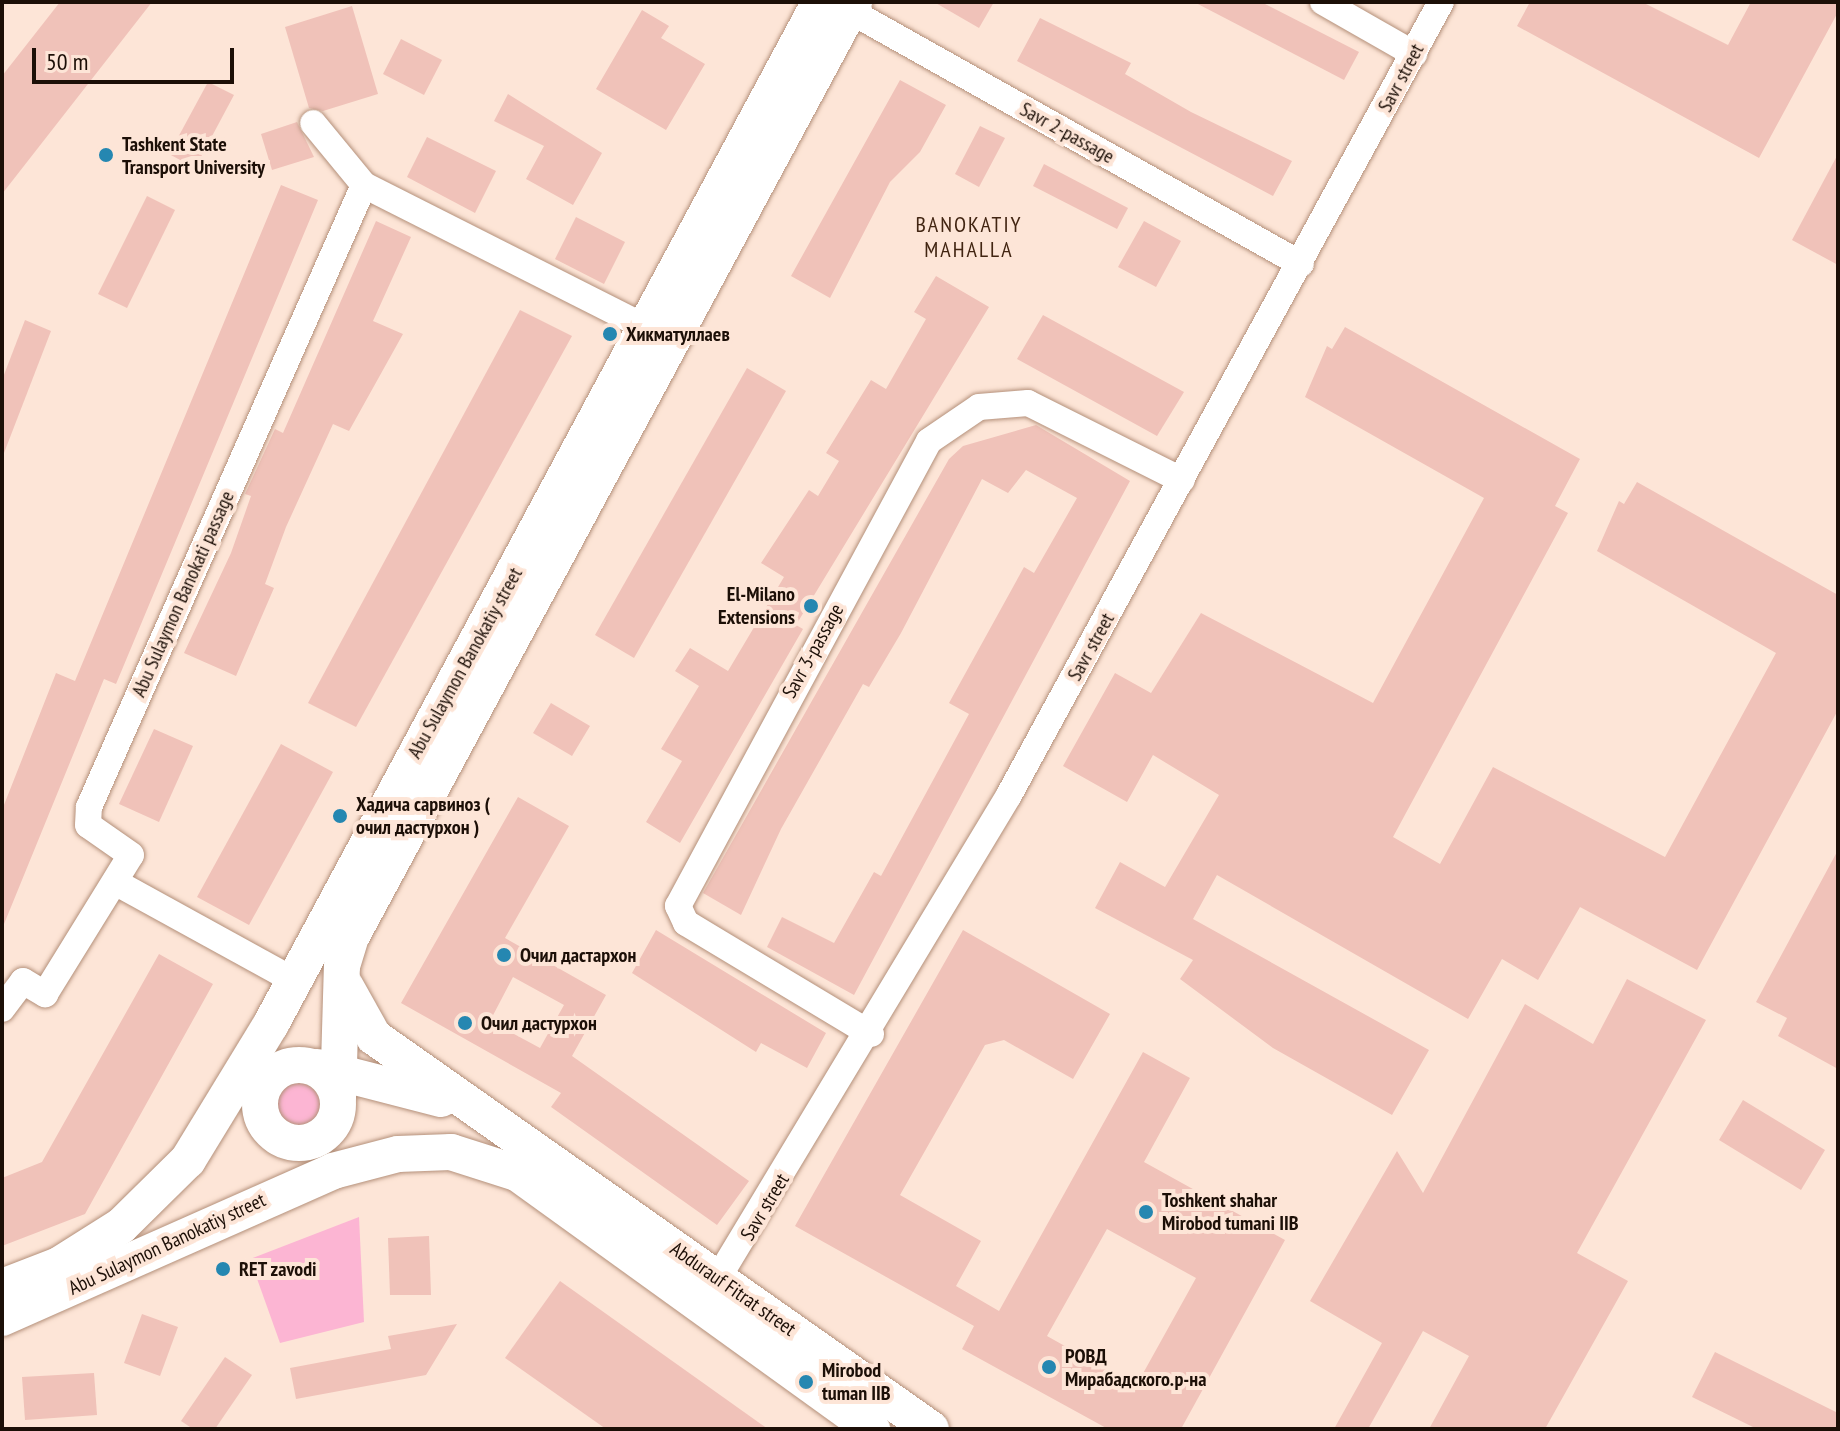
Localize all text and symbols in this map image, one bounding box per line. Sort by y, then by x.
scale bar [36,32,238,82]
street label: Savr street [1373,40,1429,116]
text: 50 m [46,46,88,77]
street label: Savr 2-passage [1016,97,1118,169]
place label: Tashkent State Transport University [122,132,265,179]
marker: Tashkent State Transport University [97,146,115,164]
district label: BANOKATIY MAHALLA [915,211,1023,262]
place label: Хикматуллаев [626,322,730,346]
marker: Хикматуллаев [601,325,619,343]
street label: Abu Sulaymon Banokati passage [127,487,239,701]
street label: Abu Sulaymon Banokatiy street [402,563,528,763]
place label: El-Milano Extensions [718,582,795,629]
marker: El-Milano Extensions [802,597,820,615]
street label: Savr 3-passage [777,600,849,702]
street label: Savr street [1063,609,1119,685]
place label: Хадича сарвиноз ( очил дастурхон ) [356,792,490,839]
marker: Хадича сарвиноз ( очил дастурхон ) [331,807,349,825]
place label: Очил дастархон [520,943,636,967]
marker: Очил дастархон [495,946,513,964]
place label: Очил дастурхон [481,1011,597,1035]
marker: Очил дастурхон [456,1014,474,1032]
street label: Savr street [736,1169,794,1245]
street label: Abu Sulaymon Banokatiy street [65,1188,269,1300]
place label: Toshkent shahar Mirobod tumani IIB [1162,1188,1298,1235]
marker: Toshkent shahar Mirobod tumani IIB [1137,1203,1155,1221]
street label: Abdurauf Fitrat street [666,1237,800,1341]
place label: RET zavodi [239,1257,317,1281]
marker: RET zavodi [214,1260,232,1278]
place label: РОВД Мирабадского.р-на [1065,1344,1206,1391]
place label: Mirobod tuman IIB [822,1358,891,1405]
marker: РОВД Мирабадского.р-на [1040,1358,1058,1376]
marker: Mirobod tuman IIB [797,1373,815,1391]

